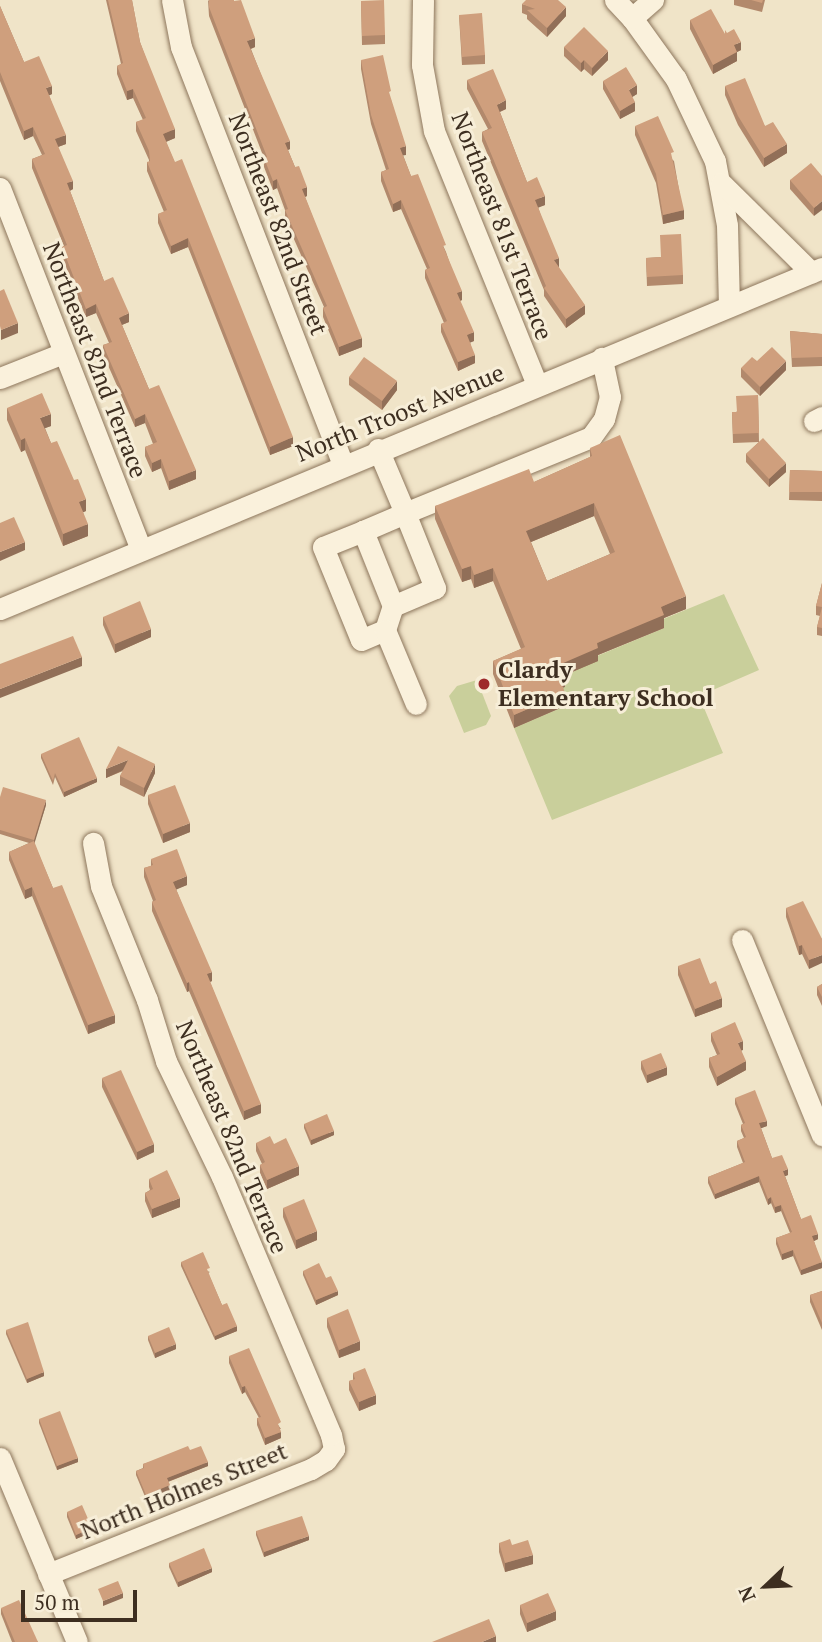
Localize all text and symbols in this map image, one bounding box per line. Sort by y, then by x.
street label: Northeast 81st Terrace [445,108,559,344]
street label: Northeast 82nd Street [222,109,334,339]
street label: Northeast 82nd Terrace [37,238,153,482]
street label: North Troost Avenue [291,358,509,468]
place label: Clardy Elementary School [498,656,713,712]
marker: Clardy Elementary School [476,676,492,692]
street label: Northeast 82nd Terrace [170,1016,294,1258]
street label: North Holmes Street [77,1436,291,1546]
north arrow [731,1551,801,1621]
scale bar [24,1576,140,1620]
text: N [732,1583,761,1606]
text: 50 m [34,1588,80,1616]

